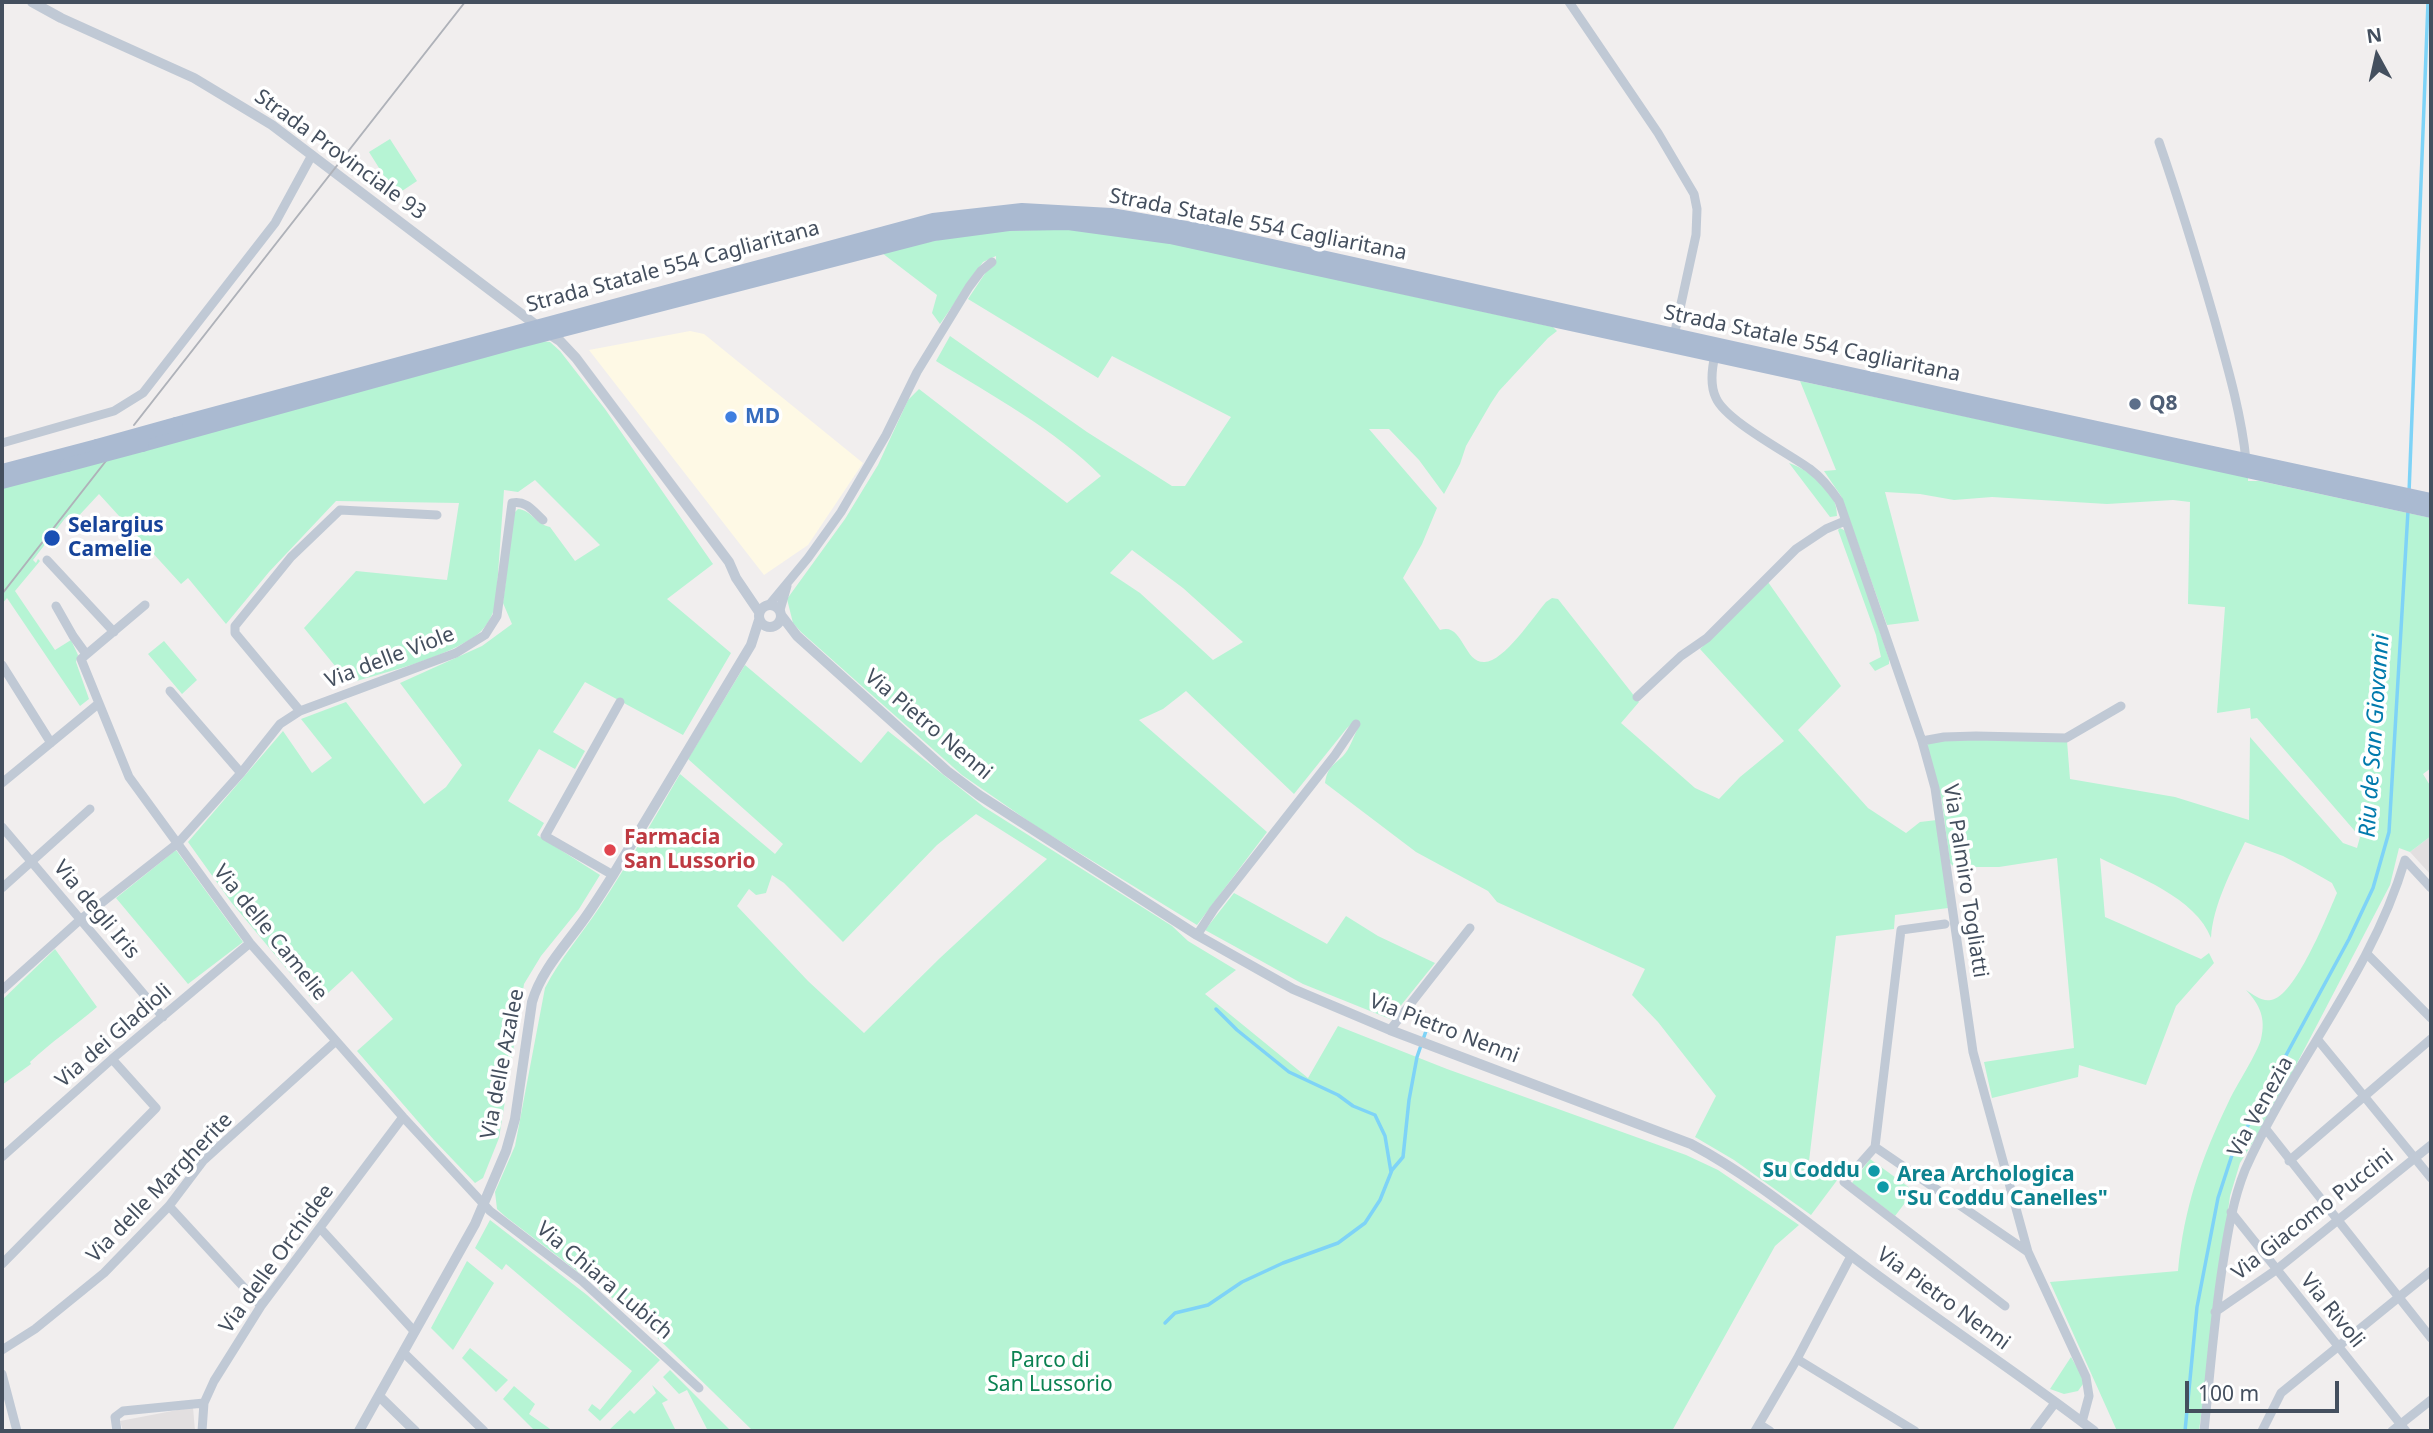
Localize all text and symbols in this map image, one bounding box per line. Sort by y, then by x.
north arrow [2342,21,2412,91]
text: N [2365,21,2384,49]
street label: Strada Provinciale 93 [249,84,431,226]
street label: Strada Statale 554 Cagliaritana [1107,184,1409,266]
street label: Strada Statale 554 Cagliaritana [524,216,822,318]
street label: Strada Statale 554 Cagliaritana [1661,300,1963,388]
place label: Q8 [2149,391,2178,417]
marker: Q8 [2127,396,2143,412]
place label: MD [745,404,780,430]
marker: MD [723,409,739,425]
place label: Selargius Camelie [68,513,164,563]
marker: Selargius Camelie [42,528,62,548]
street label: Via delle Viole [322,622,458,694]
water label: Riu de San Giovanni [2354,634,2396,838]
street label: Via Pietro Nenni [859,664,997,786]
street label: Via Palmiro Togliatti [1937,782,1993,980]
place label: Farmacia San Lussorio [624,825,756,875]
marker: Farmacia San Lussorio [602,842,618,858]
street label: Via degli Iris [48,856,144,964]
street label: Via delle Camelie [208,860,332,1006]
street label: Via dei Gladioli [51,979,177,1093]
street label: Via delle Azalee [476,987,530,1141]
street label: Via Pietro Nenni [1366,989,1522,1069]
street label: Via Venezia [2223,1052,2299,1162]
street label: Via delle Margherite [82,1108,238,1268]
street label: Via Giacomo Puccini [2227,1144,2399,1286]
place label: Su Coddu [1763,1158,1860,1184]
place label: Area Archologica "Su Coddu Canelles" [1897,1162,2108,1212]
marker: Su Coddu [1866,1163,1882,1179]
marker: Area Archologica "Su Coddu Canelles" [1875,1179,1891,1195]
street label: Via delle Orchidee [215,1180,339,1338]
street label: Via Chiara Lubich [531,1217,677,1345]
street label: Via Pietro Nenni [1872,1242,2014,1356]
street label: Via Rivoli [2295,1269,2369,1353]
park label: Parco di San Lussorio [987,1348,1113,1398]
scale bar [2188,1366,2342,1410]
text: 100 m [2198,1379,2259,1407]

